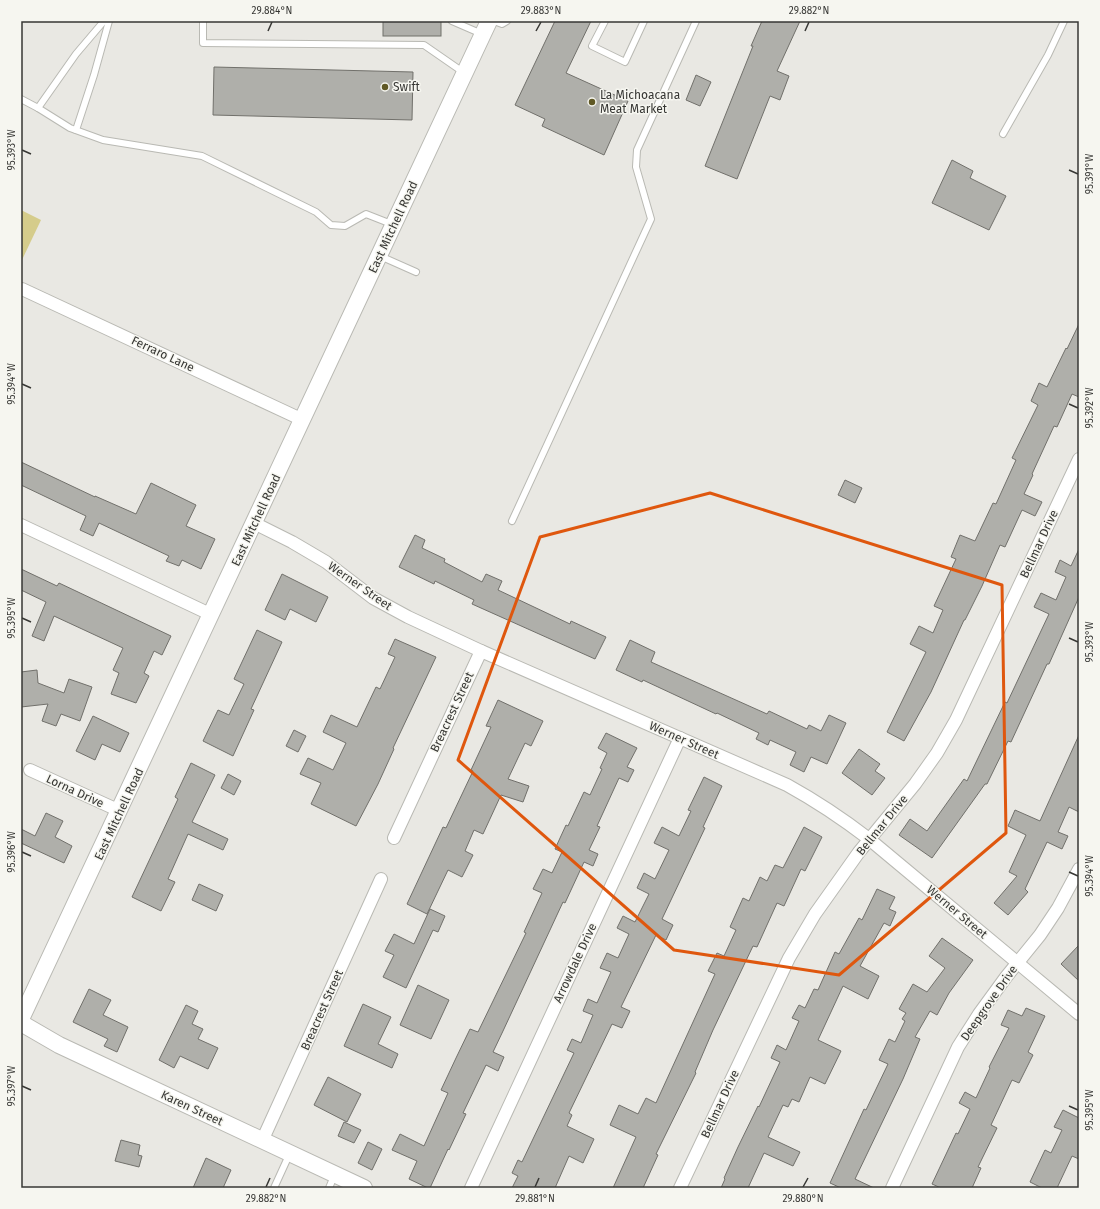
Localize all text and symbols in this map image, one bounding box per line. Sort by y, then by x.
text: 29.884°N [252,5,292,17]
text: 29.883°N [521,5,561,17]
text: 29.882°N [789,5,829,17]
place label: Swift [393,80,421,94]
marker: Swift [380,82,390,92]
place label: La Michoacana Meat Market [600,88,680,116]
marker: La Michoacana Meat Market [587,97,597,107]
text: 95.393°W [6,129,18,171]
text: 95.391°W [1084,153,1096,194]
street label: East Mitchell Road [366,179,420,275]
street label: Ferraro Lane [129,333,197,375]
text: 95.394°W [6,362,18,405]
text: 95.392°W [1084,387,1096,429]
street label: East Mitchell Road [229,472,283,568]
street label: Bellmar Drive [1017,508,1061,580]
street label: Werner Street [325,559,395,614]
text: 95.395°W [6,597,18,639]
text: 95.393°W [1084,621,1096,663]
street label: Breacrest Street [427,669,477,754]
street label: Werner Street [647,718,722,762]
street label: East Mitchell Road [92,766,146,862]
street label: Lorna Drive [44,772,106,810]
street label: Bellmar Drive [853,792,911,858]
text: 95.396°W [6,830,18,873]
text: 95.394°W [1084,854,1096,897]
street label: Werner Street [924,883,991,942]
street label: Arrowdale Drive [550,921,600,1005]
street label: Deepgrove Drive [958,962,1020,1044]
street label: Breacrest Street [298,967,346,1052]
text: 95.397°W [6,1065,18,1106]
street label: Bellmar Drive [698,1068,742,1140]
street label: Karen Street [159,1087,226,1129]
text: 95.395°W [1084,1089,1096,1131]
text: 29.882°N [246,1193,286,1205]
text: 29.881°N [515,1193,555,1205]
text: 29.880°N [782,1193,824,1205]

